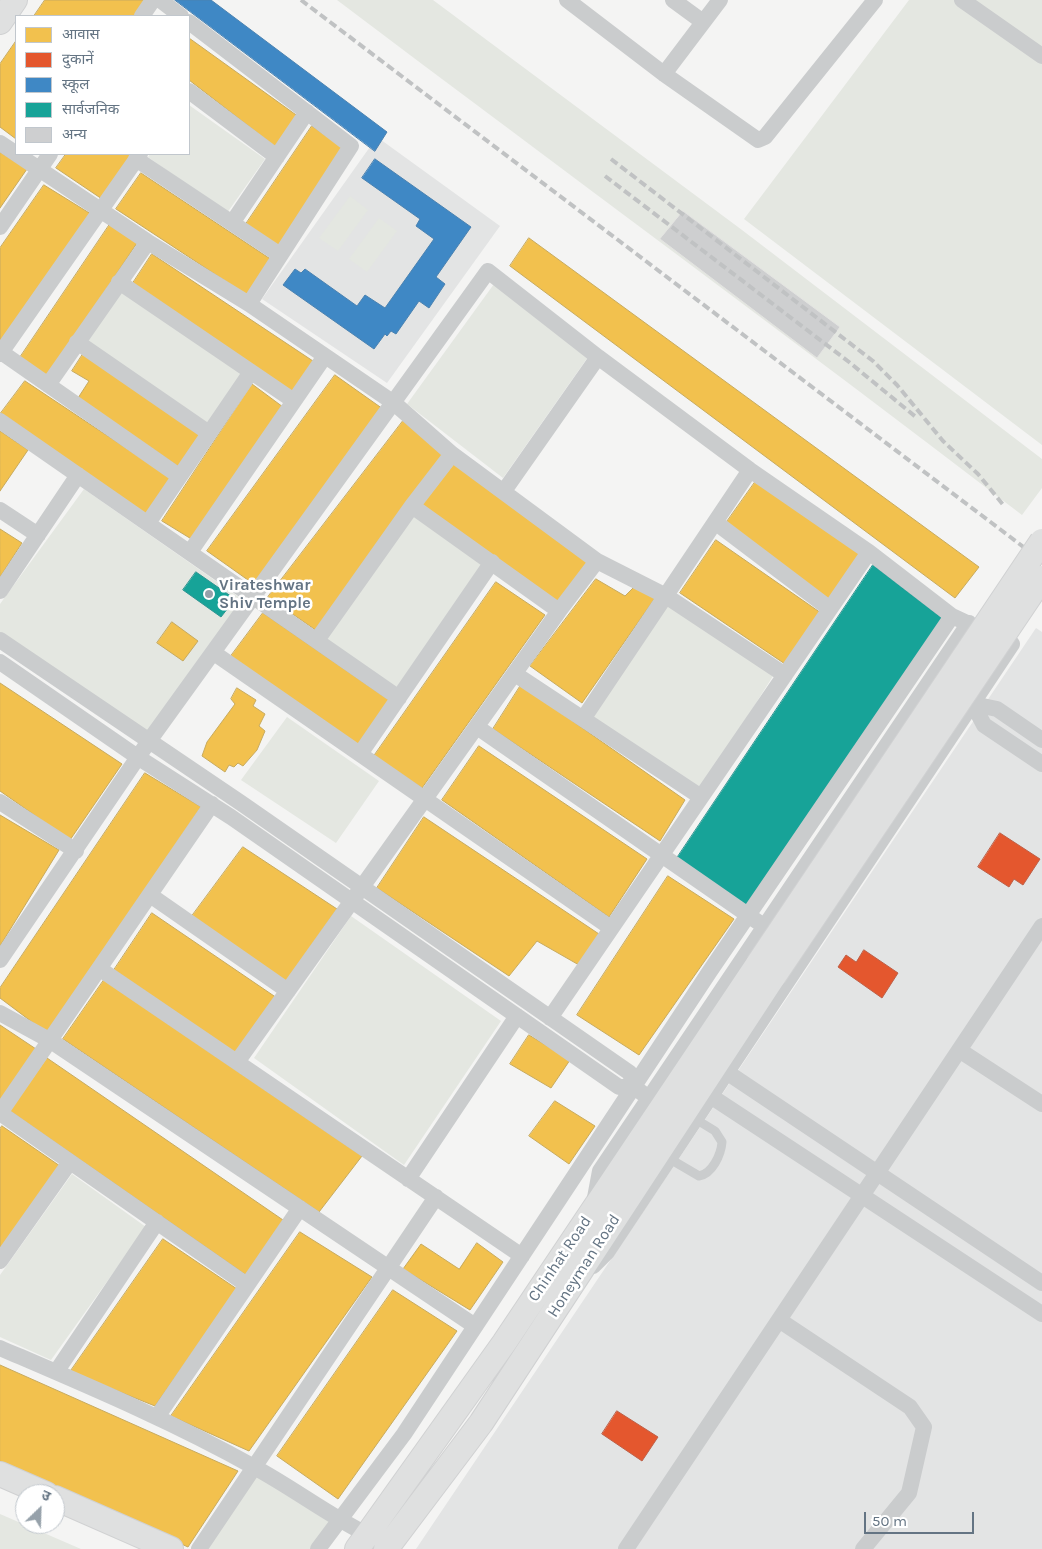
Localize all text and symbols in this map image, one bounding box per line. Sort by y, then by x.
legend [15,15,190,155]
text: आवास [62,25,100,43]
text: दुकानें [62,50,94,68]
text: स्कूल [62,75,90,93]
text: सार्वजनिक [62,100,119,118]
text: अन्य [62,125,87,143]
place label: Virateshwar Shiv Temple [219,575,311,613]
marker: Virateshwar Shiv Temple [203,588,215,600]
street label: Honeyman Road [544,1211,624,1321]
street label: Chinhat Road [524,1213,596,1305]
north arrow [15,1484,65,1534]
text: उ [39,1486,53,1505]
scale bar [867,1502,977,1534]
text: 50 m [872,1512,907,1530]

